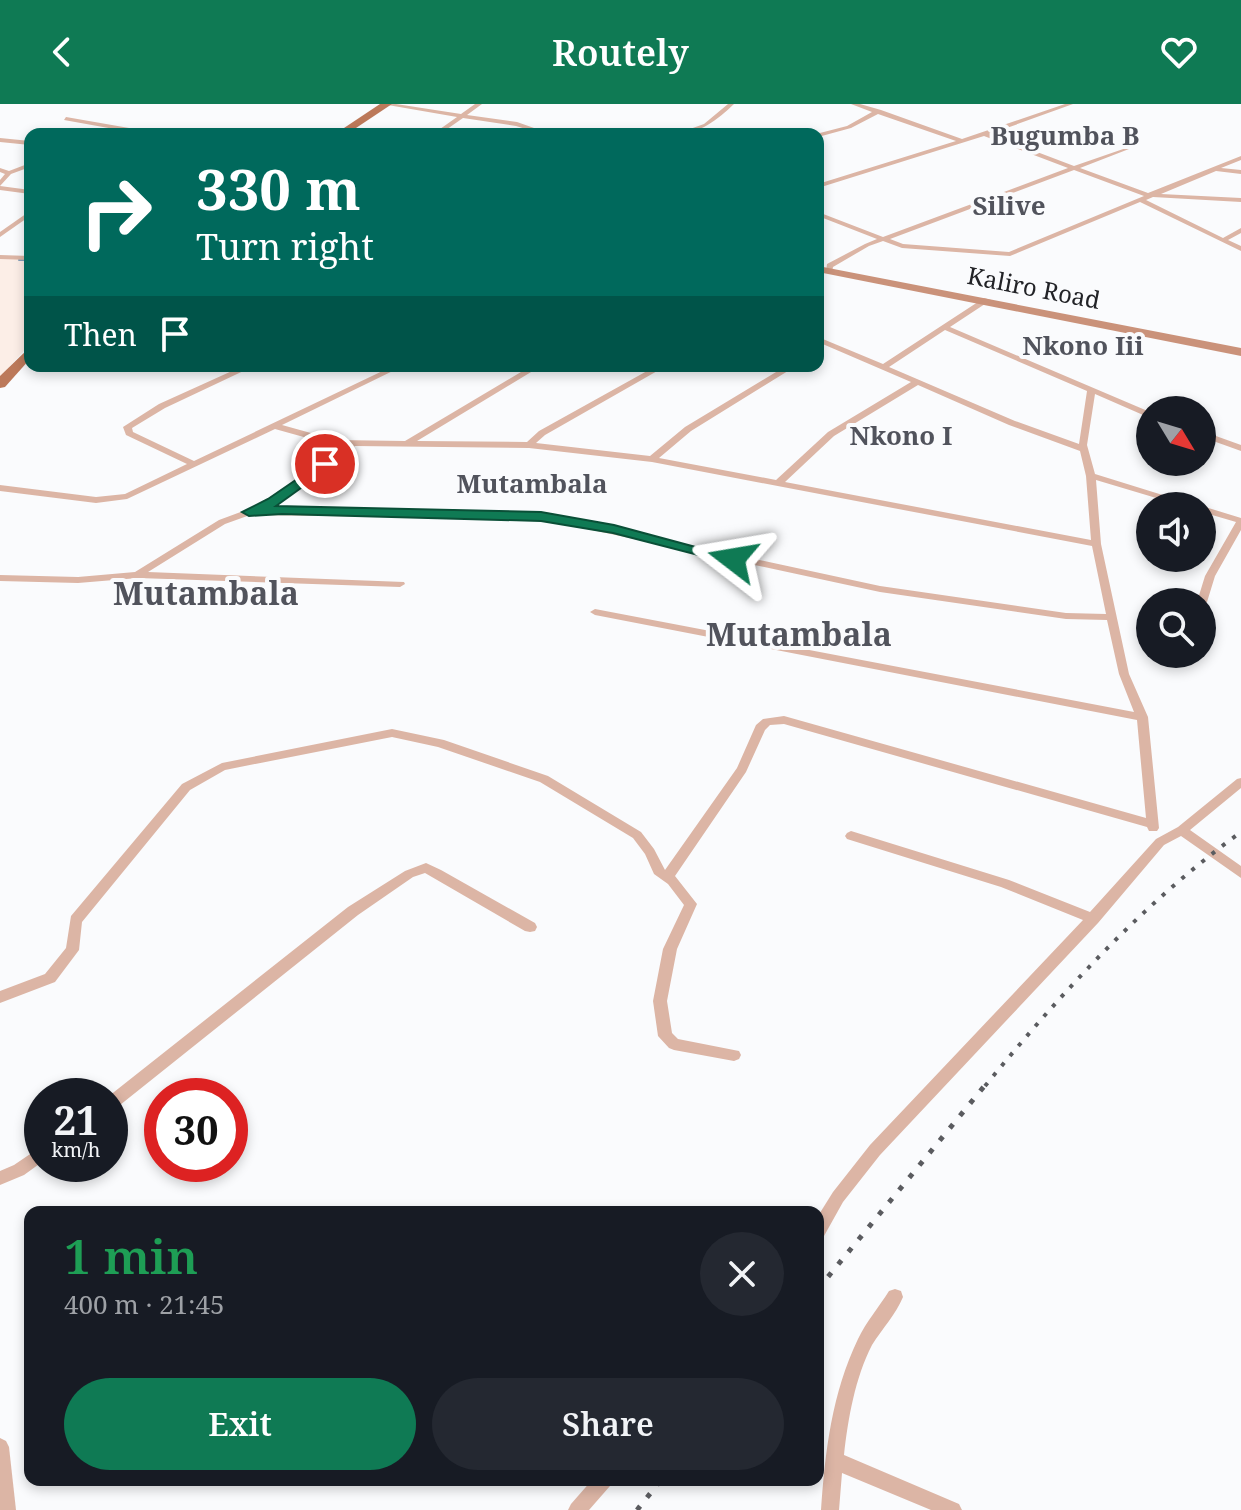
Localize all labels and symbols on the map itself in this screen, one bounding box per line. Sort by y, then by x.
district label: Bugumba B [990,117,1140,153]
district label: Silive [972,187,1046,223]
street label: Kaliro Road [965,258,1103,316]
district label: Nkono Iii [1022,327,1144,363]
north arrow [1136,396,1216,476]
district label: Nkono I [850,417,953,453]
pin [291,430,359,498]
district label: Mutambala [456,465,608,501]
position arrow [691,517,775,601]
district label: Mutambala [113,571,299,614]
district label: Mutambala [706,612,892,655]
speed limit sign: 30 [144,1078,248,1182]

